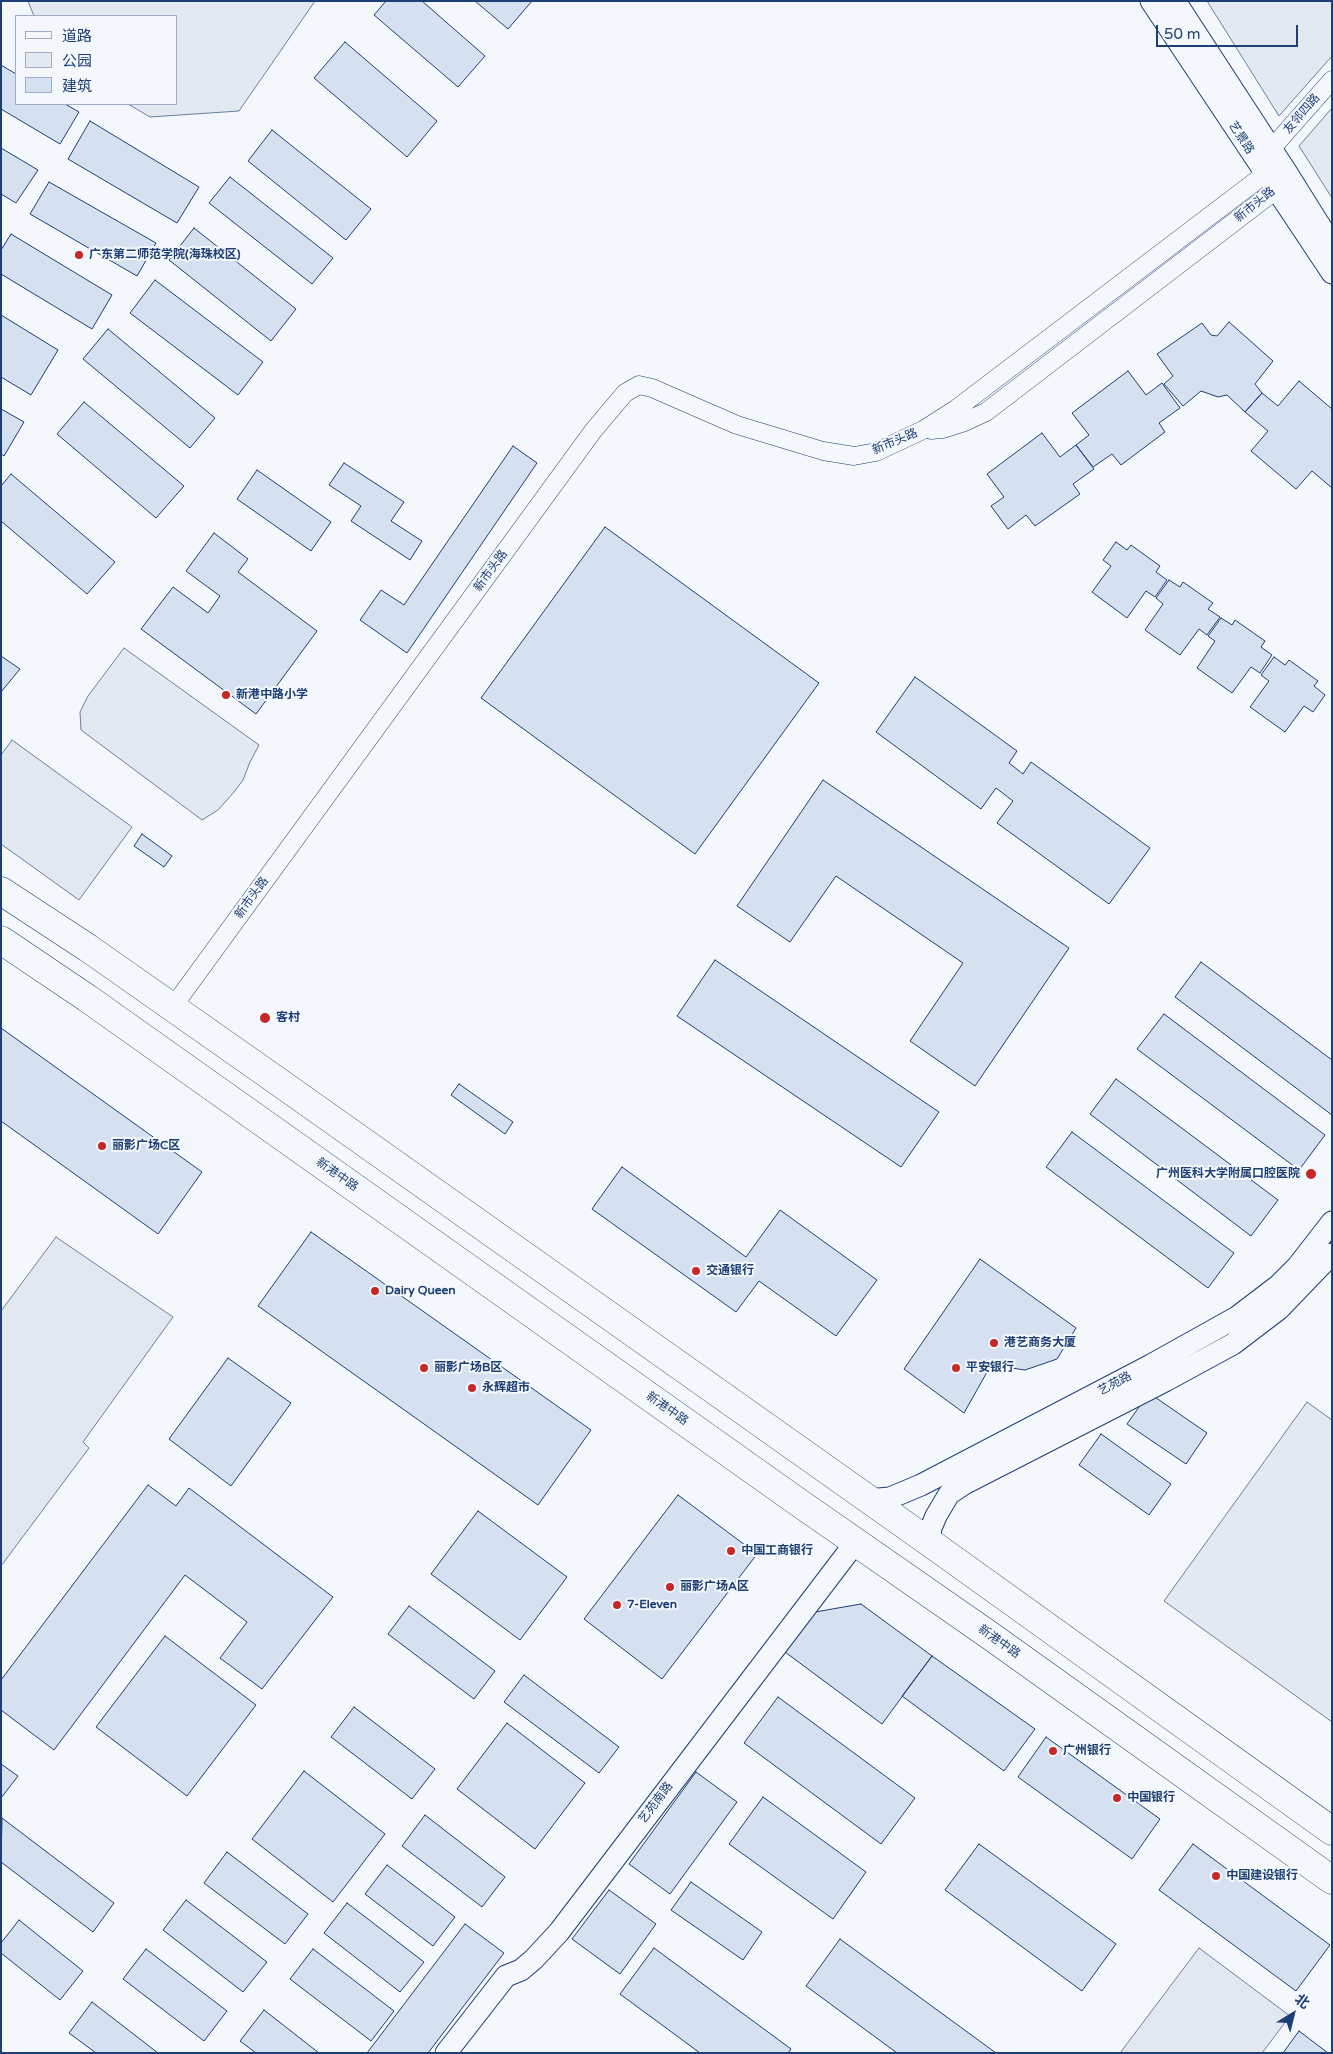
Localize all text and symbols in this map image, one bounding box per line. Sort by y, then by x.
legend [15,15,178,105]
scale bar [1158,15,1300,47]
text: 50 m [1164,25,1201,43]
text: 道路 [62,27,92,45]
text: 公园 [62,52,92,70]
text: 建筑 [62,77,92,95]
street label: 友邻四路 [1281,91,1323,137]
street label: 艺景路 [1225,119,1257,157]
street label: 新市头路 [1232,184,1278,226]
place label: 广东第二师范学院(海珠校区) [89,248,240,262]
marker: 广东第二师范学院(海珠校区) [73,249,85,261]
street label: 新市头路 [870,426,920,458]
street label: 新市头路 [471,547,511,595]
place label: 新港中路小学 [236,688,308,702]
marker: 新港中路小学 [220,689,232,701]
street label: 新市头路 [232,874,272,922]
marker: 客村 [258,1011,272,1025]
place label: 客村 [276,1011,300,1025]
place label: 丽影广场C区 [112,1139,180,1153]
marker: 丽影广场C区 [96,1140,108,1152]
street label: 新港中路 [313,1155,361,1195]
place label: 广州医科大学附属口腔医院 [1156,1167,1300,1181]
marker: 广州医科大学附属口腔医院 [1304,1167,1318,1181]
place label: 交通银行 [706,1264,754,1278]
marker: 交通银行 [690,1265,702,1277]
place label: Dairy Queen [385,1284,456,1298]
marker: Dairy Queen [369,1285,381,1297]
place label: 港艺商务大厦 [1004,1336,1076,1350]
marker: 港艺商务大厦 [988,1337,1000,1349]
place label: 丽影广场B区 [434,1361,502,1375]
place label: 平安银行 [966,1361,1014,1375]
marker: 丽影广场B区 [418,1362,430,1374]
marker: 平安银行 [950,1362,962,1374]
street label: 艺苑路 [1096,1369,1134,1399]
place label: 永辉超市 [482,1381,530,1395]
marker: 永辉超市 [466,1382,478,1394]
street label: 新港中路 [643,1389,691,1429]
place label: 中国工商银行 [741,1544,813,1558]
marker: 中国工商银行 [725,1545,737,1557]
place label: 丽影广场A区 [680,1580,749,1594]
marker: 丽影广场A区 [664,1581,676,1593]
place label: 7-Eleven [627,1598,677,1612]
marker: 7-Eleven [611,1599,623,1611]
street label: 新港中路 [975,1622,1023,1662]
place label: 广州银行 [1063,1744,1111,1758]
marker: 广州银行 [1047,1745,1059,1757]
street label: 艺苑南路 [636,1779,676,1827]
place label: 中国银行 [1127,1791,1175,1805]
marker: 中国银行 [1111,1792,1123,1804]
place label: 中国建设银行 [1226,1869,1298,1883]
marker: 中国建设银行 [1210,1870,1222,1882]
north arrow [1268,1989,1318,2039]
text: 北 [1291,1990,1313,2012]

